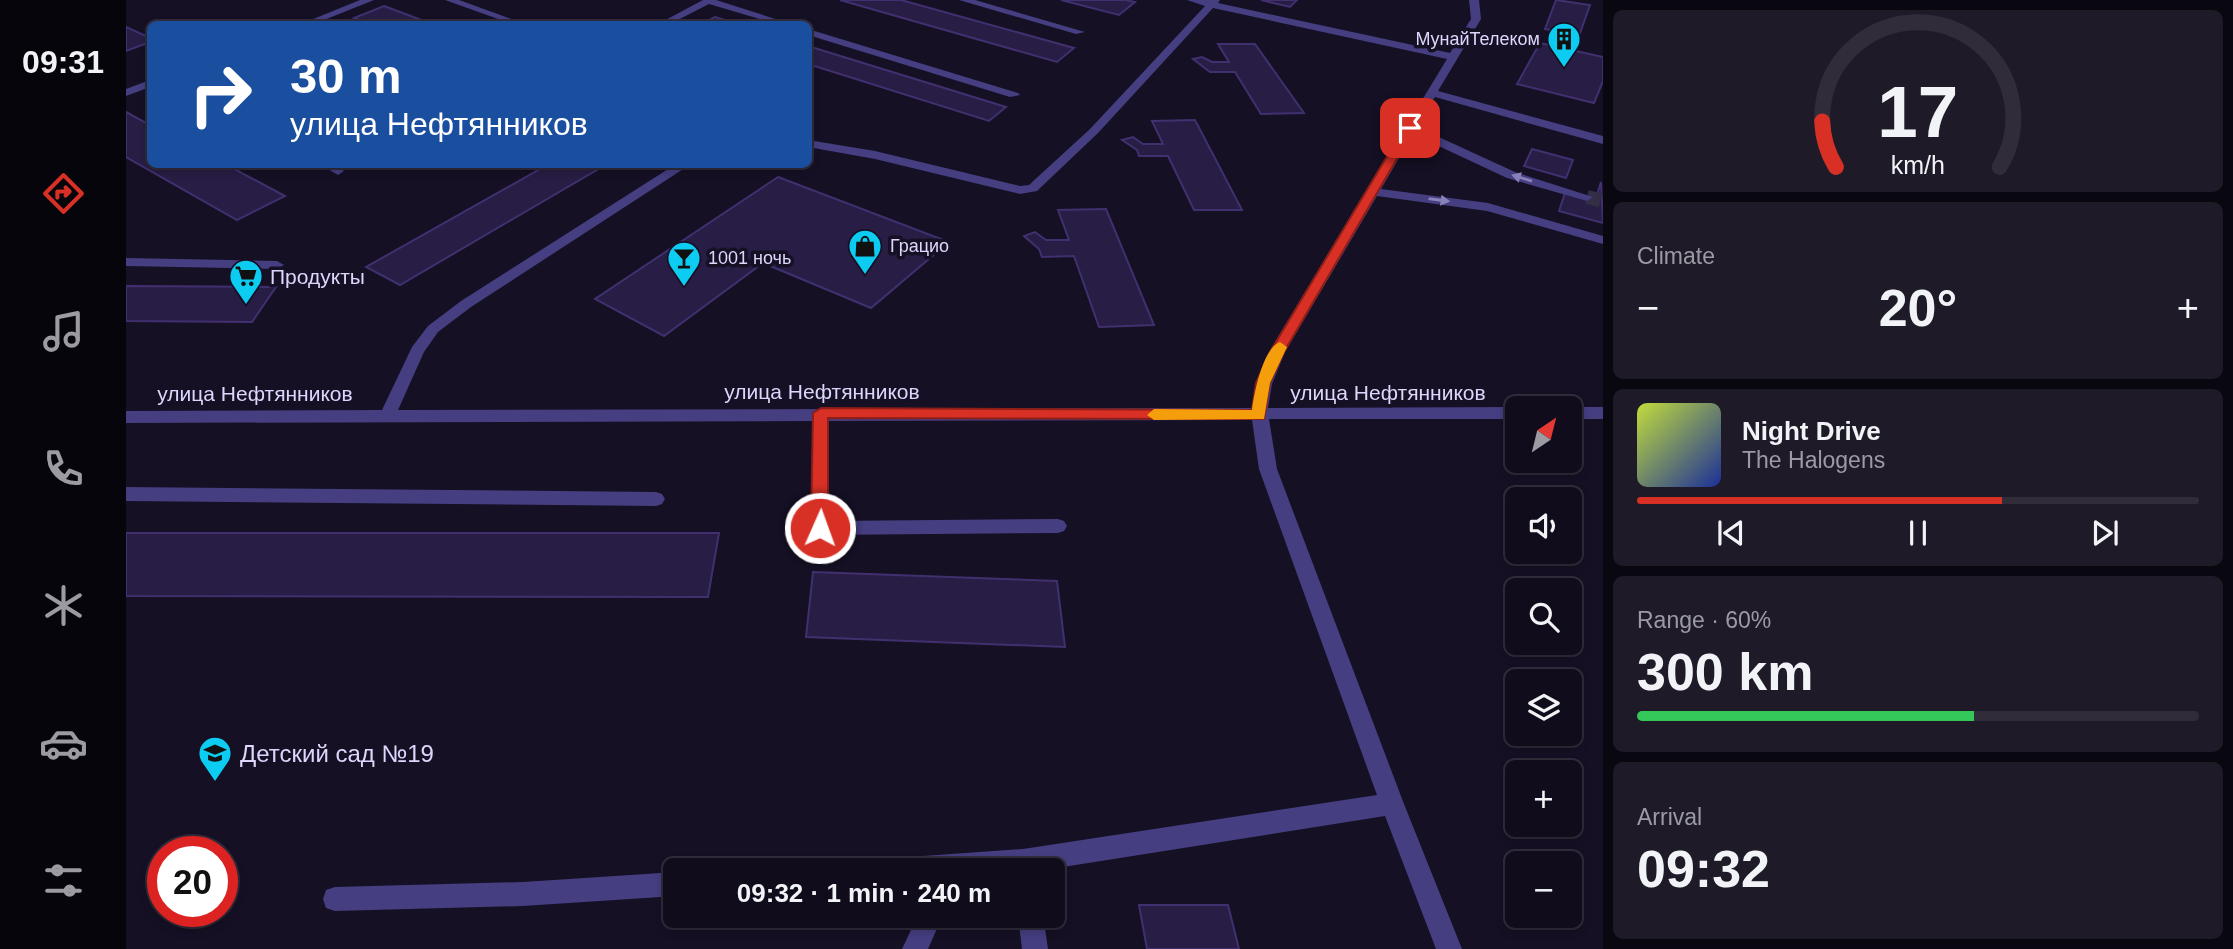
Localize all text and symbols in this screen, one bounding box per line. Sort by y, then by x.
building icon: МунайТелеком [1545,20,1583,69]
place label: МунайТелеком [1415,29,1540,49]
text: 09:31 [22,44,104,80]
icon: right [175,49,266,140]
text: 30 m [290,49,402,103]
text: 17 [1878,71,1958,152]
pin [1380,98,1440,158]
text: улица Нефтянников [290,106,588,142]
icon: arrive [1391,109,1429,147]
text: km/h [1891,151,1945,179]
icon: directions [39,169,88,218]
one-way arrow [1511,172,1532,182]
one-way arrow [1428,195,1450,206]
shop icon: Грацио [846,227,884,276]
place label: Грацио [890,236,949,256]
bar icon: 1001 ночь [665,239,703,288]
text: Climate [1637,243,1715,269]
place label: 1001 ночь [708,248,791,268]
supermarket icon: Продукты [227,257,265,306]
place label: Продукты [270,265,365,288]
text: 20° [1879,279,1957,337]
text: − [1637,287,1659,329]
text: + [2177,287,2199,329]
icon: music [39,307,88,356]
street label: улица Нефтянников [724,380,920,403]
street label: улица Нефтянников [1290,381,1486,404]
street label: улица Нефтянников [157,382,353,405]
north arrow [1505,396,1582,472]
map controls [1505,396,1582,928]
text: Night Drive [1742,416,1881,446]
icon: phone [39,444,88,493]
text: The Halogens [1742,447,1885,473]
button: sound [1505,487,1582,564]
position arrow [783,491,857,565]
icon: previous [1712,514,1750,552]
icon: pause [1899,514,1937,552]
icon: next [2086,514,2124,552]
button: search [1505,578,1582,655]
icon: climate [39,581,88,630]
text: Range · 60% [1637,607,1771,633]
text: 300 km [1637,643,1813,701]
button: layers [1505,669,1582,746]
icon: car [39,719,88,768]
school or university icon: Детский сад №19 [196,734,234,783]
place label: Детский сад №19 [240,740,434,767]
button: + [1505,760,1582,837]
text: Arrival [1637,804,1702,830]
speed limit sign: 20 [147,836,238,927]
text: 09:32 [1637,840,1770,898]
button: − [1505,851,1582,928]
icon: filters [39,856,88,905]
text: 09:32 · 1 min · 240 m [737,878,991,908]

